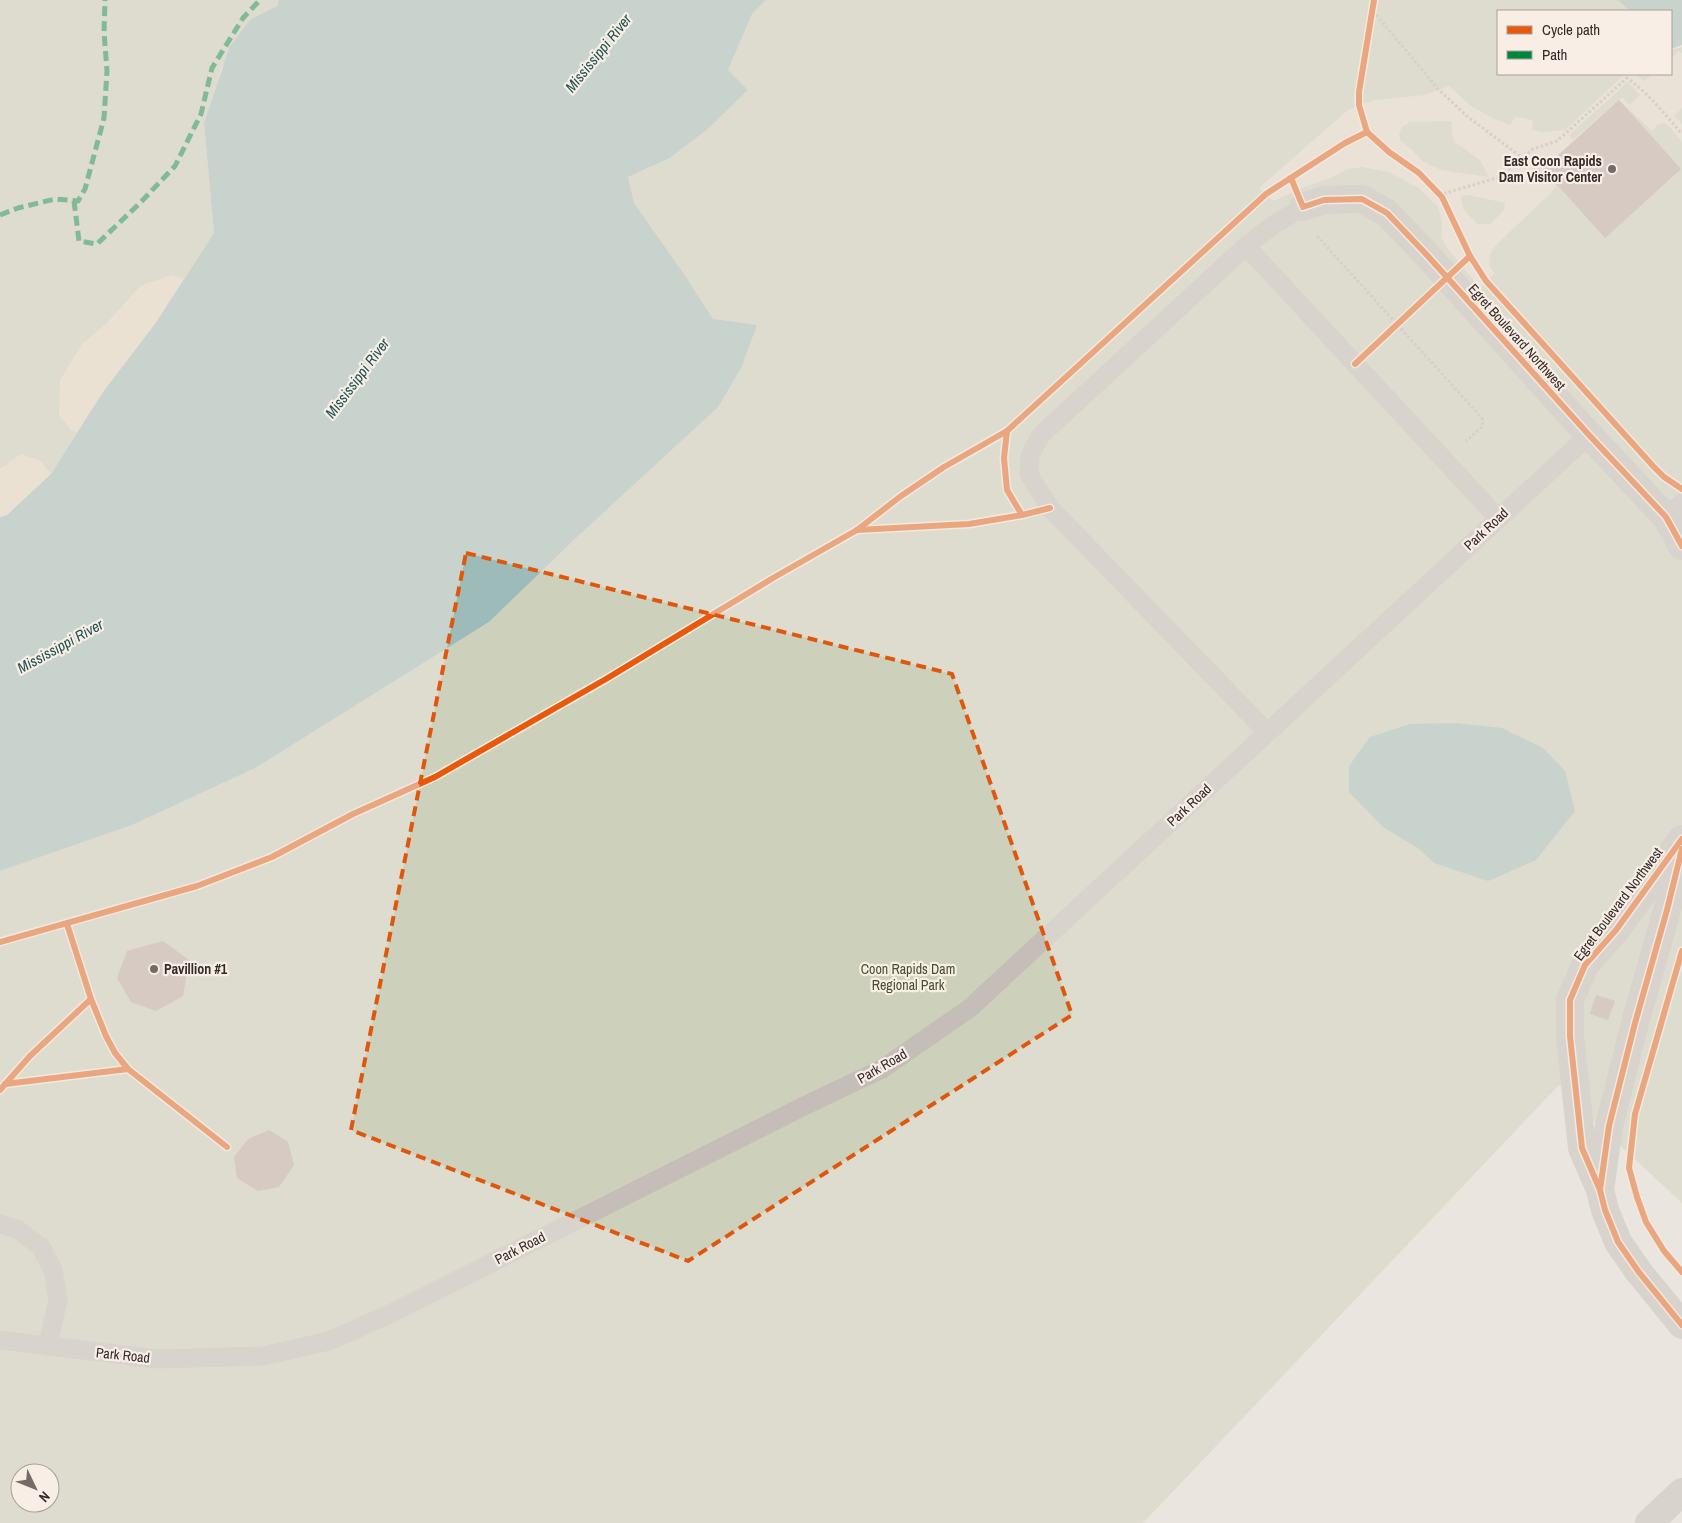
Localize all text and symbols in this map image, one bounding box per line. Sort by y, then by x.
water label: Mississippi River [560,9,637,97]
legend [1497,10,1672,75]
text: Cycle path [1542,19,1600,40]
text: Path [1542,44,1567,65]
place label: East Coon Rapids Dam Visitor Center [1499,152,1603,186]
marker: East Coon Rapids Dam Visitor Center [1606,163,1618,175]
street label: Egret Boulevard Northwest [1464,280,1570,394]
water label: Mississippi River [320,333,395,422]
street label: Park Road [1460,504,1512,554]
water label: Mississippi River [13,613,107,678]
street label: Park Road [1163,780,1215,830]
street label: Egret Boulevard Northwest [1570,844,1666,964]
place label: Pavillion #1 [164,960,228,978]
park label: Coon Rapids Dam Regional Park [861,960,955,994]
marker: Pavillion #1 [148,963,160,975]
street label: Park Road [854,1045,910,1087]
street label: Park Road [492,1228,548,1268]
street label: Park Road [95,1343,151,1367]
north arrow [10,1463,60,1513]
text: N [35,1488,54,1506]

